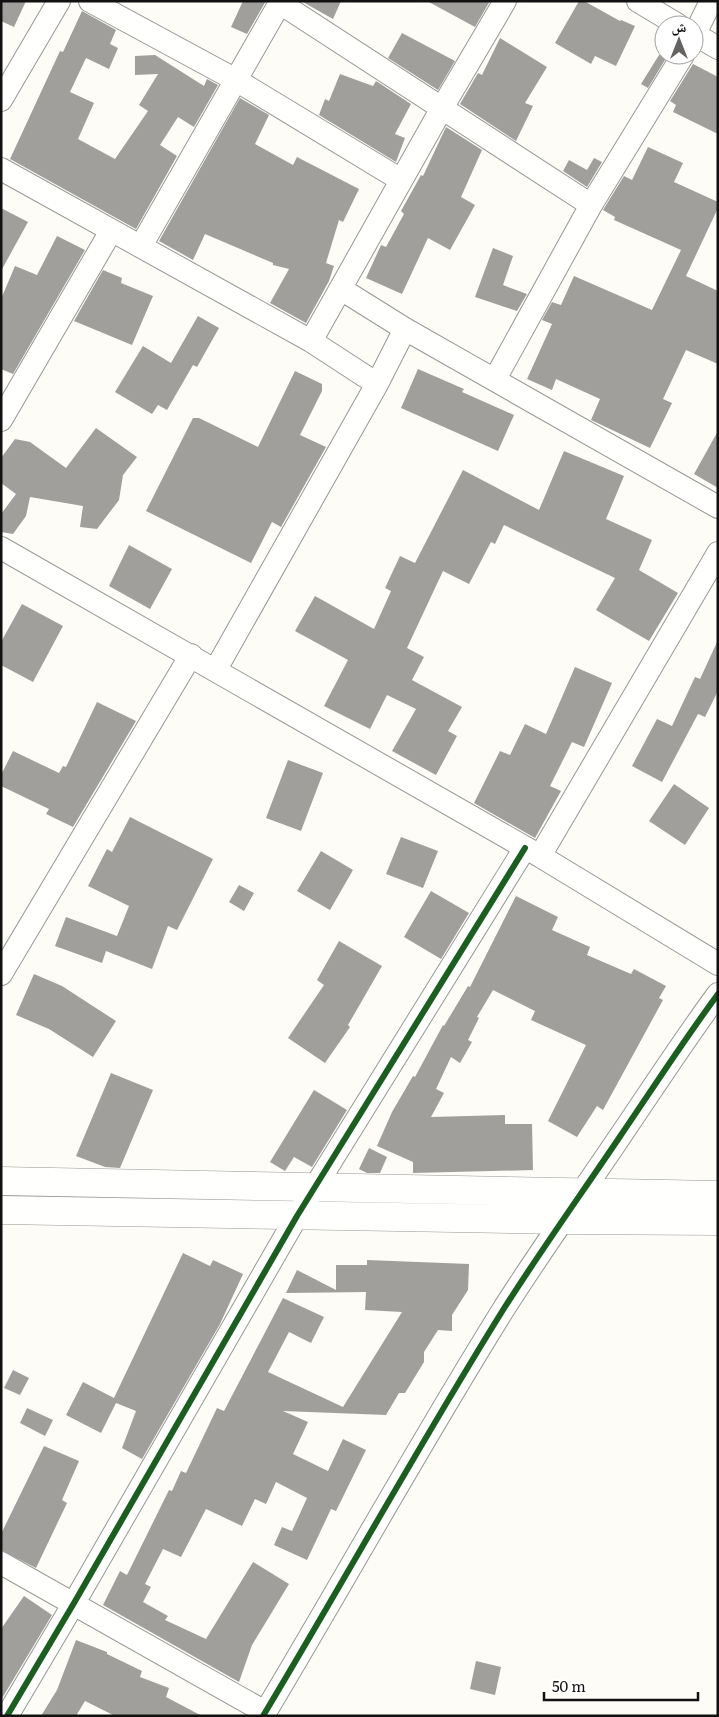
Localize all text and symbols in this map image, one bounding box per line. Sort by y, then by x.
north arrow [654,15,704,65]
text: ش [672,16,687,36]
scale bar [544,1670,698,1702]
text: 50 m [552,1674,586,1697]

